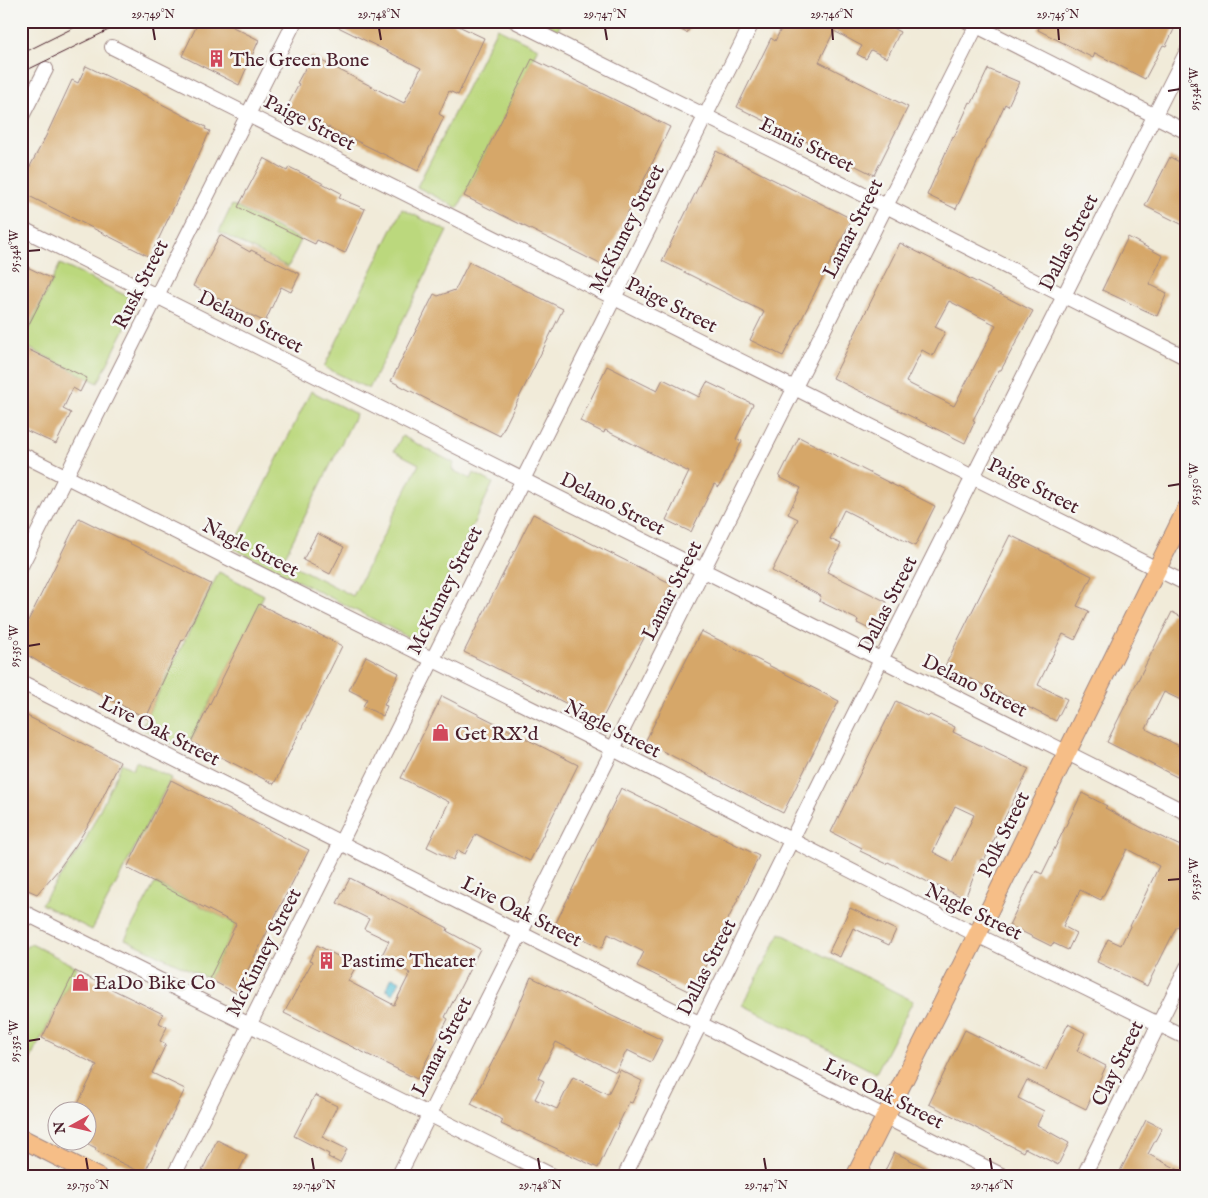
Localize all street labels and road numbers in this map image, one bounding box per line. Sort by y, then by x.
street label: Paige Street [259,90,359,157]
street label: Ennis Street [755,112,858,179]
street label: McKinney Street [584,160,671,297]
street label: Lamar Street [818,175,889,283]
street label: Dallas Street [1034,190,1104,295]
street label: Rusk Street [108,236,175,334]
street label: Paige Street [621,272,721,339]
street label: Delano Street [193,285,307,360]
street label: Paige Street [983,453,1083,520]
street label: Delano Street [555,467,669,542]
street label: Nagle Street [198,513,303,583]
street label: McKinney Street [402,522,489,659]
street label: Lamar Street [637,537,708,645]
street label: Dallas Street [853,552,923,657]
street label: Delano Street [917,649,1031,724]
street label: Live Oak Street [95,690,224,772]
street label: Nagle Street [560,694,665,764]
street label: Polk Street [973,788,1036,882]
street label: Live Oak Street [457,871,586,953]
street label: Nagle Street [921,878,1026,947]
street label: McKinney Street [221,884,308,1021]
street label: Dallas Street [672,915,742,1020]
street label: Lamar Street [407,993,478,1101]
street label: Clay Street [1087,1017,1150,1111]
street label: Live Oak Street [819,1053,948,1135]

